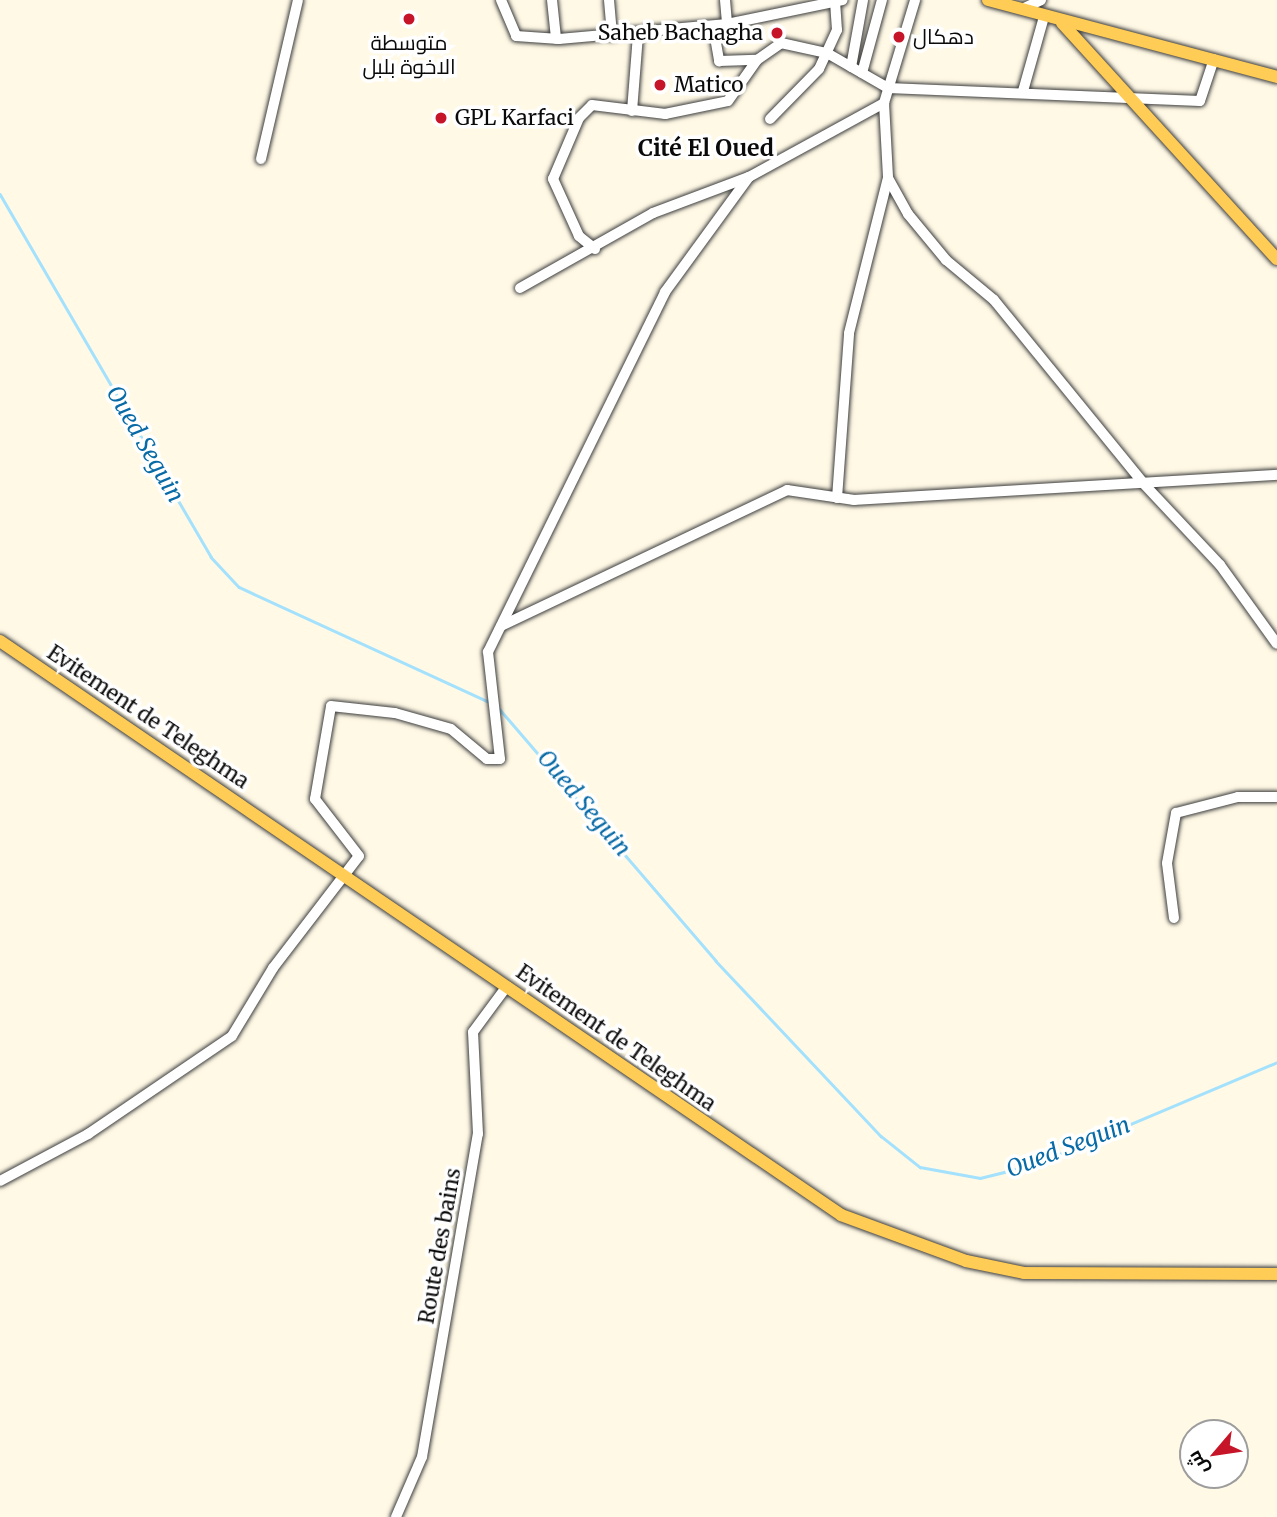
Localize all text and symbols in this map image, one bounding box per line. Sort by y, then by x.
marker: متوسطة الاخوة بلبل [401,11,417,27]
place label: Saheb Bachagha [598,20,763,46]
place label: دهكال [913,24,974,50]
marker: Saheb Bachagha [769,25,785,41]
marker: دهكال [891,29,907,45]
place label: متوسطة الاخوة بلبل [362,30,456,80]
place label: Matico [674,72,744,98]
marker: Matico [652,77,668,93]
place label: GPL Karfaci [455,105,574,131]
marker: GPL Karfaci [433,110,449,126]
district label: Cité El Oued [638,134,774,162]
water label: Oued Seguin [100,381,190,507]
street label: Evitement de Teleghma [42,640,254,794]
water label: Oued Seguin [532,744,636,862]
street label: Evitement de Teleghma [511,959,721,1117]
water label: Oued Seguin [1002,1111,1134,1183]
street label: Route des bains [414,1166,466,1326]
north arrow [1179,1419,1249,1489]
text: ش [1181,1447,1214,1480]

